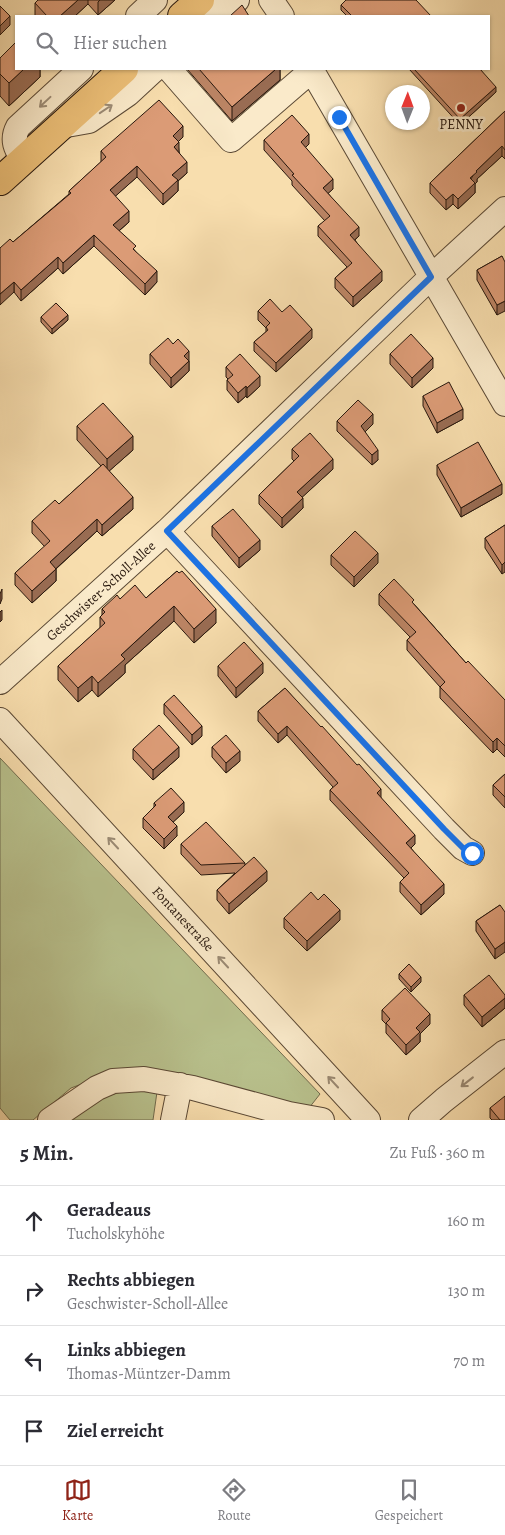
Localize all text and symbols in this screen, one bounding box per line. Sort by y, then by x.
search box [15,15,490,70]
icon: search [33,29,61,57]
text: Hier suchen [73,30,167,56]
north arrow [385,85,430,130]
one-way arrow [39,96,51,108]
marker: PENNY [455,102,467,114]
one-way arrow [98,104,112,114]
route end [328,106,351,129]
place label: PENNY [439,115,483,134]
street label: Geschwister-Scholl-Allee [42,537,160,645]
one-way arrow [107,836,119,849]
route start [461,842,484,865]
street label: Fontanestraße [148,882,218,956]
one-way arrow [217,956,229,969]
one-way arrow [327,1076,339,1088]
one-way arrow [460,1077,473,1088]
text: 5 Min. [20,1139,74,1167]
text: Zu Fuß · 360 m [389,1142,485,1164]
text: Geradeaus [67,1197,151,1223]
icon: ahead [20,1207,48,1235]
text: 160 m [447,1210,485,1232]
text: Tucholskyhöhe [67,1223,165,1245]
text: Rechts abbiegen [67,1267,195,1293]
icon: right [20,1277,48,1305]
text: 130 m [448,1280,485,1302]
text: Geschwister-Scholl-Allee [67,1293,228,1315]
text: Links abbiegen [67,1337,186,1363]
icon: left [20,1347,48,1375]
text: 70 m [453,1350,485,1372]
text: Thomas-Müntzer-Damm [67,1363,231,1385]
icon: arrive [20,1417,48,1445]
text: Ziel erreicht [67,1418,164,1444]
tab: Karte [62,1476,93,1525]
tab: Route [217,1476,251,1525]
tab: Gespeichert [375,1476,443,1525]

